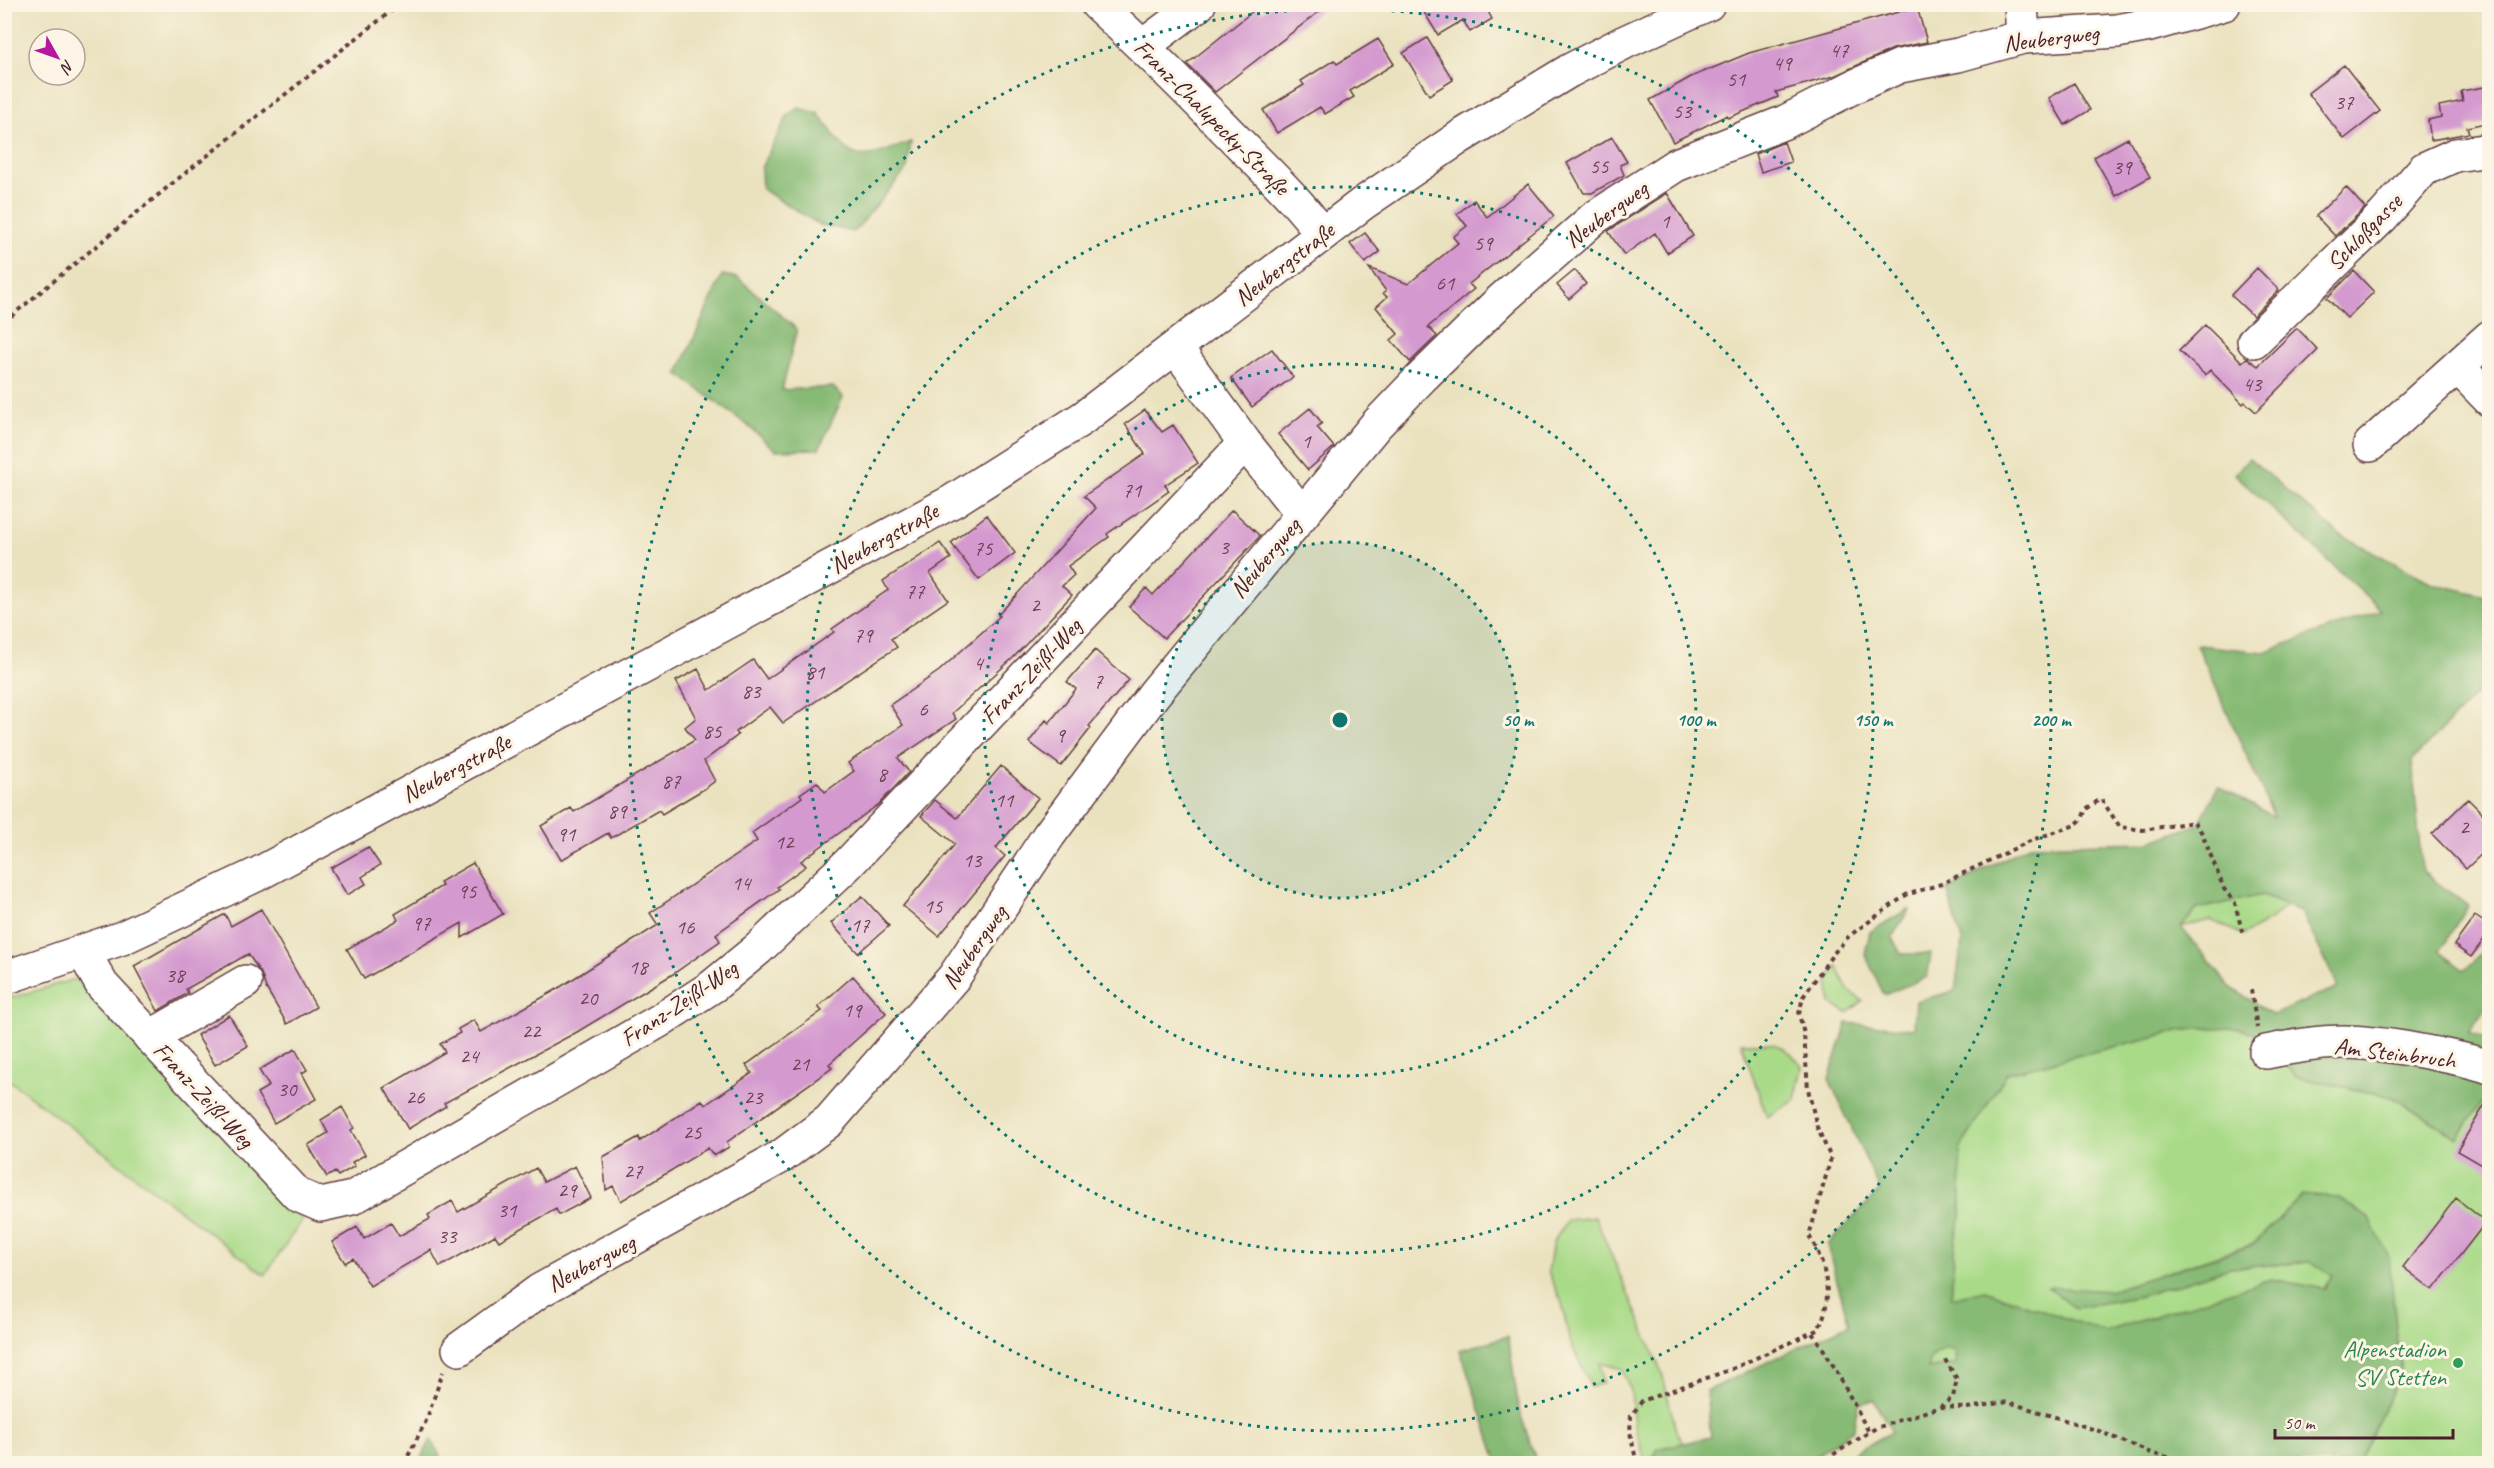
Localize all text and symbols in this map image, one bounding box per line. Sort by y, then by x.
street label: Neubergweg [2002,17,2103,59]
north arrow [27,27,87,87]
street label: Franz-Chalupecky-Straße [1128,33,1298,203]
house number: 47 [1830,37,1850,63]
house number: 49 [1773,50,1793,76]
text: N [55,56,79,79]
house number: 51 [1727,66,1747,92]
house number: 37 [2335,89,2355,115]
house number: 53 [1673,98,1693,124]
house number: 55 [1590,153,1610,179]
house number: 39 [2113,154,2133,180]
street label: Neubergweg [1559,172,1655,254]
street label: Schloßgasse [2320,186,2410,277]
house number: 1 [1660,208,1671,234]
street label: Neubergstraße [1228,214,1342,313]
house number: 59 [1474,230,1494,256]
house number: 61 [1436,270,1456,296]
house number: 43 [2243,371,2263,397]
house number: 1 [1301,428,1312,454]
house number: 71 [1123,477,1143,503]
street label: Neubergstraße [825,495,945,580]
street label: Neubergweg [1223,510,1309,604]
house number: 3 [1219,534,1230,560]
house number: 75 [974,535,994,561]
house number: 77 [906,578,926,604]
house number: 2 [1030,592,1041,618]
street label: Franz-Zeißl-Weg [974,610,1089,731]
house number: 79 [854,622,874,648]
house number: 4 [973,650,985,676]
house number: 81 [806,659,826,685]
house number: 7 [1093,668,1104,694]
house number: 83 [742,678,762,704]
house number: 6 [918,696,928,722]
text: 50 m [1503,709,1535,731]
text: 100 m [1677,709,1717,731]
text: 150 m [1854,709,1894,731]
text: 200 m [2032,709,2072,731]
centre of rings [1330,710,1350,730]
house number: 85 [703,718,723,744]
house number: 9 [1055,722,1066,748]
street label: Neubergstraße [396,726,518,809]
house number: 8 [877,761,889,787]
house number: 87 [662,768,682,794]
house number: 11 [995,787,1015,813]
house number: 89 [608,798,628,824]
house number: 2 [2459,814,2470,840]
house number: 91 [557,821,577,847]
house number: 12 [775,829,795,855]
house number: 13 [963,847,983,873]
house number: 14 [732,870,753,896]
house number: 95 [458,878,478,904]
house number: 15 [924,893,944,919]
street label: Neubergweg [934,897,1015,995]
house number: 97 [412,910,432,936]
house number: 17 [851,912,871,938]
house number: 16 [676,914,695,940]
street label: Franz-Zeißl-Weg [615,952,745,1053]
house number: 18 [629,954,650,980]
house number: 38 [166,962,187,988]
house number: 20 [579,985,599,1011]
house number: 19 [843,997,863,1023]
house number: 22 [522,1018,542,1044]
street label: Am Steinbruch [2333,1031,2459,1076]
street label: Franz-Zeißl-Weg [147,1035,262,1156]
house number: 24 [460,1043,481,1069]
house number: 21 [791,1051,811,1077]
house number: 30 [278,1076,298,1102]
house number: 26 [406,1084,425,1110]
house number: 23 [744,1084,764,1110]
house number: 25 [683,1119,703,1145]
house number: 27 [624,1158,644,1184]
house number: 29 [558,1177,578,1203]
house number: 31 [498,1197,518,1223]
house number: 33 [438,1223,458,1249]
street label: Neubergweg [542,1226,642,1299]
place label: Alpenstadion SV Stetten [2343,1334,2447,1392]
marker: Alpenstadion SV Stetten [2451,1356,2465,1370]
scale bar [2275,1402,2454,1440]
text: 50 m [2284,1412,2317,1434]

